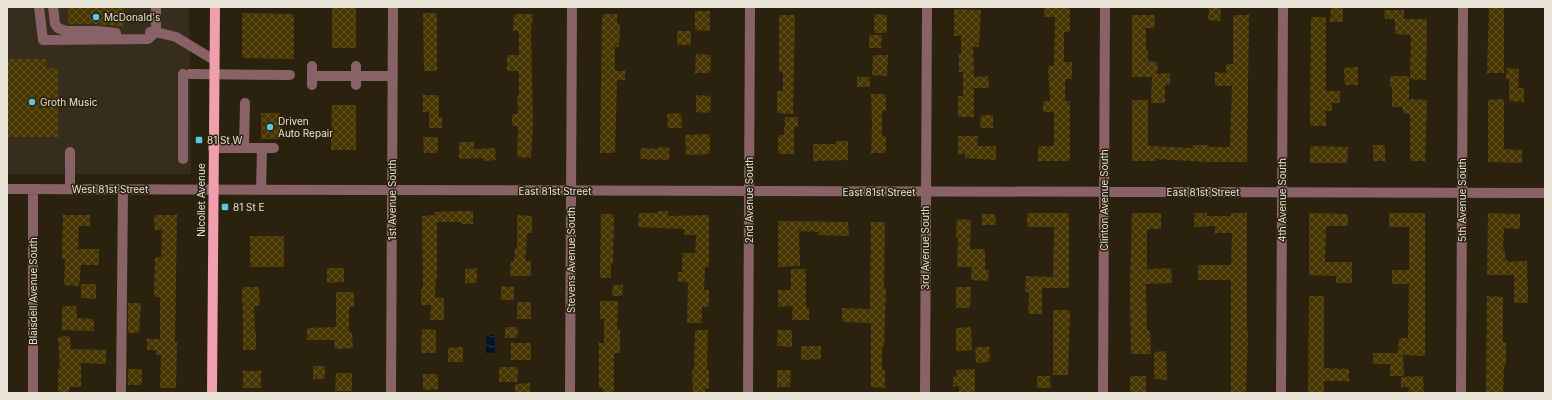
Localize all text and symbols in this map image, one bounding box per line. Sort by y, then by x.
place label: McDonald's [104,11,160,23]
marker: McDonald's [91,12,101,22]
place label: Groth Music [40,96,98,108]
marker: Groth Music [27,97,37,107]
place label: Driven Auto Repair [278,115,333,139]
marker: Driven Auto Repair [265,122,275,132]
place label: 81 St W [207,134,243,146]
marker: 81 St W [194,135,204,145]
street label: Clinton Avenue South [1098,149,1110,251]
street label: 2nd Avenue South [743,157,755,243]
street label: 4th Avenue South [1276,158,1288,242]
street label: 5th Avenue South [1456,158,1468,242]
street label: 1st Avenue South [386,159,398,240]
street label: Nicollet Avenue [195,163,207,237]
street label: West 81st Street [72,183,149,195]
street label: East 81st Street [519,185,592,197]
street label: East 81st Street [843,186,916,198]
street label: East 81st Street [1167,186,1240,198]
place label: 81 St E [233,201,265,213]
marker: 81 St E [220,202,230,212]
street label: 3rd Avenue South [919,206,931,290]
street label: Stevens Avenue South [565,207,577,313]
street label: Blaisdell Avenue South [27,237,39,345]

